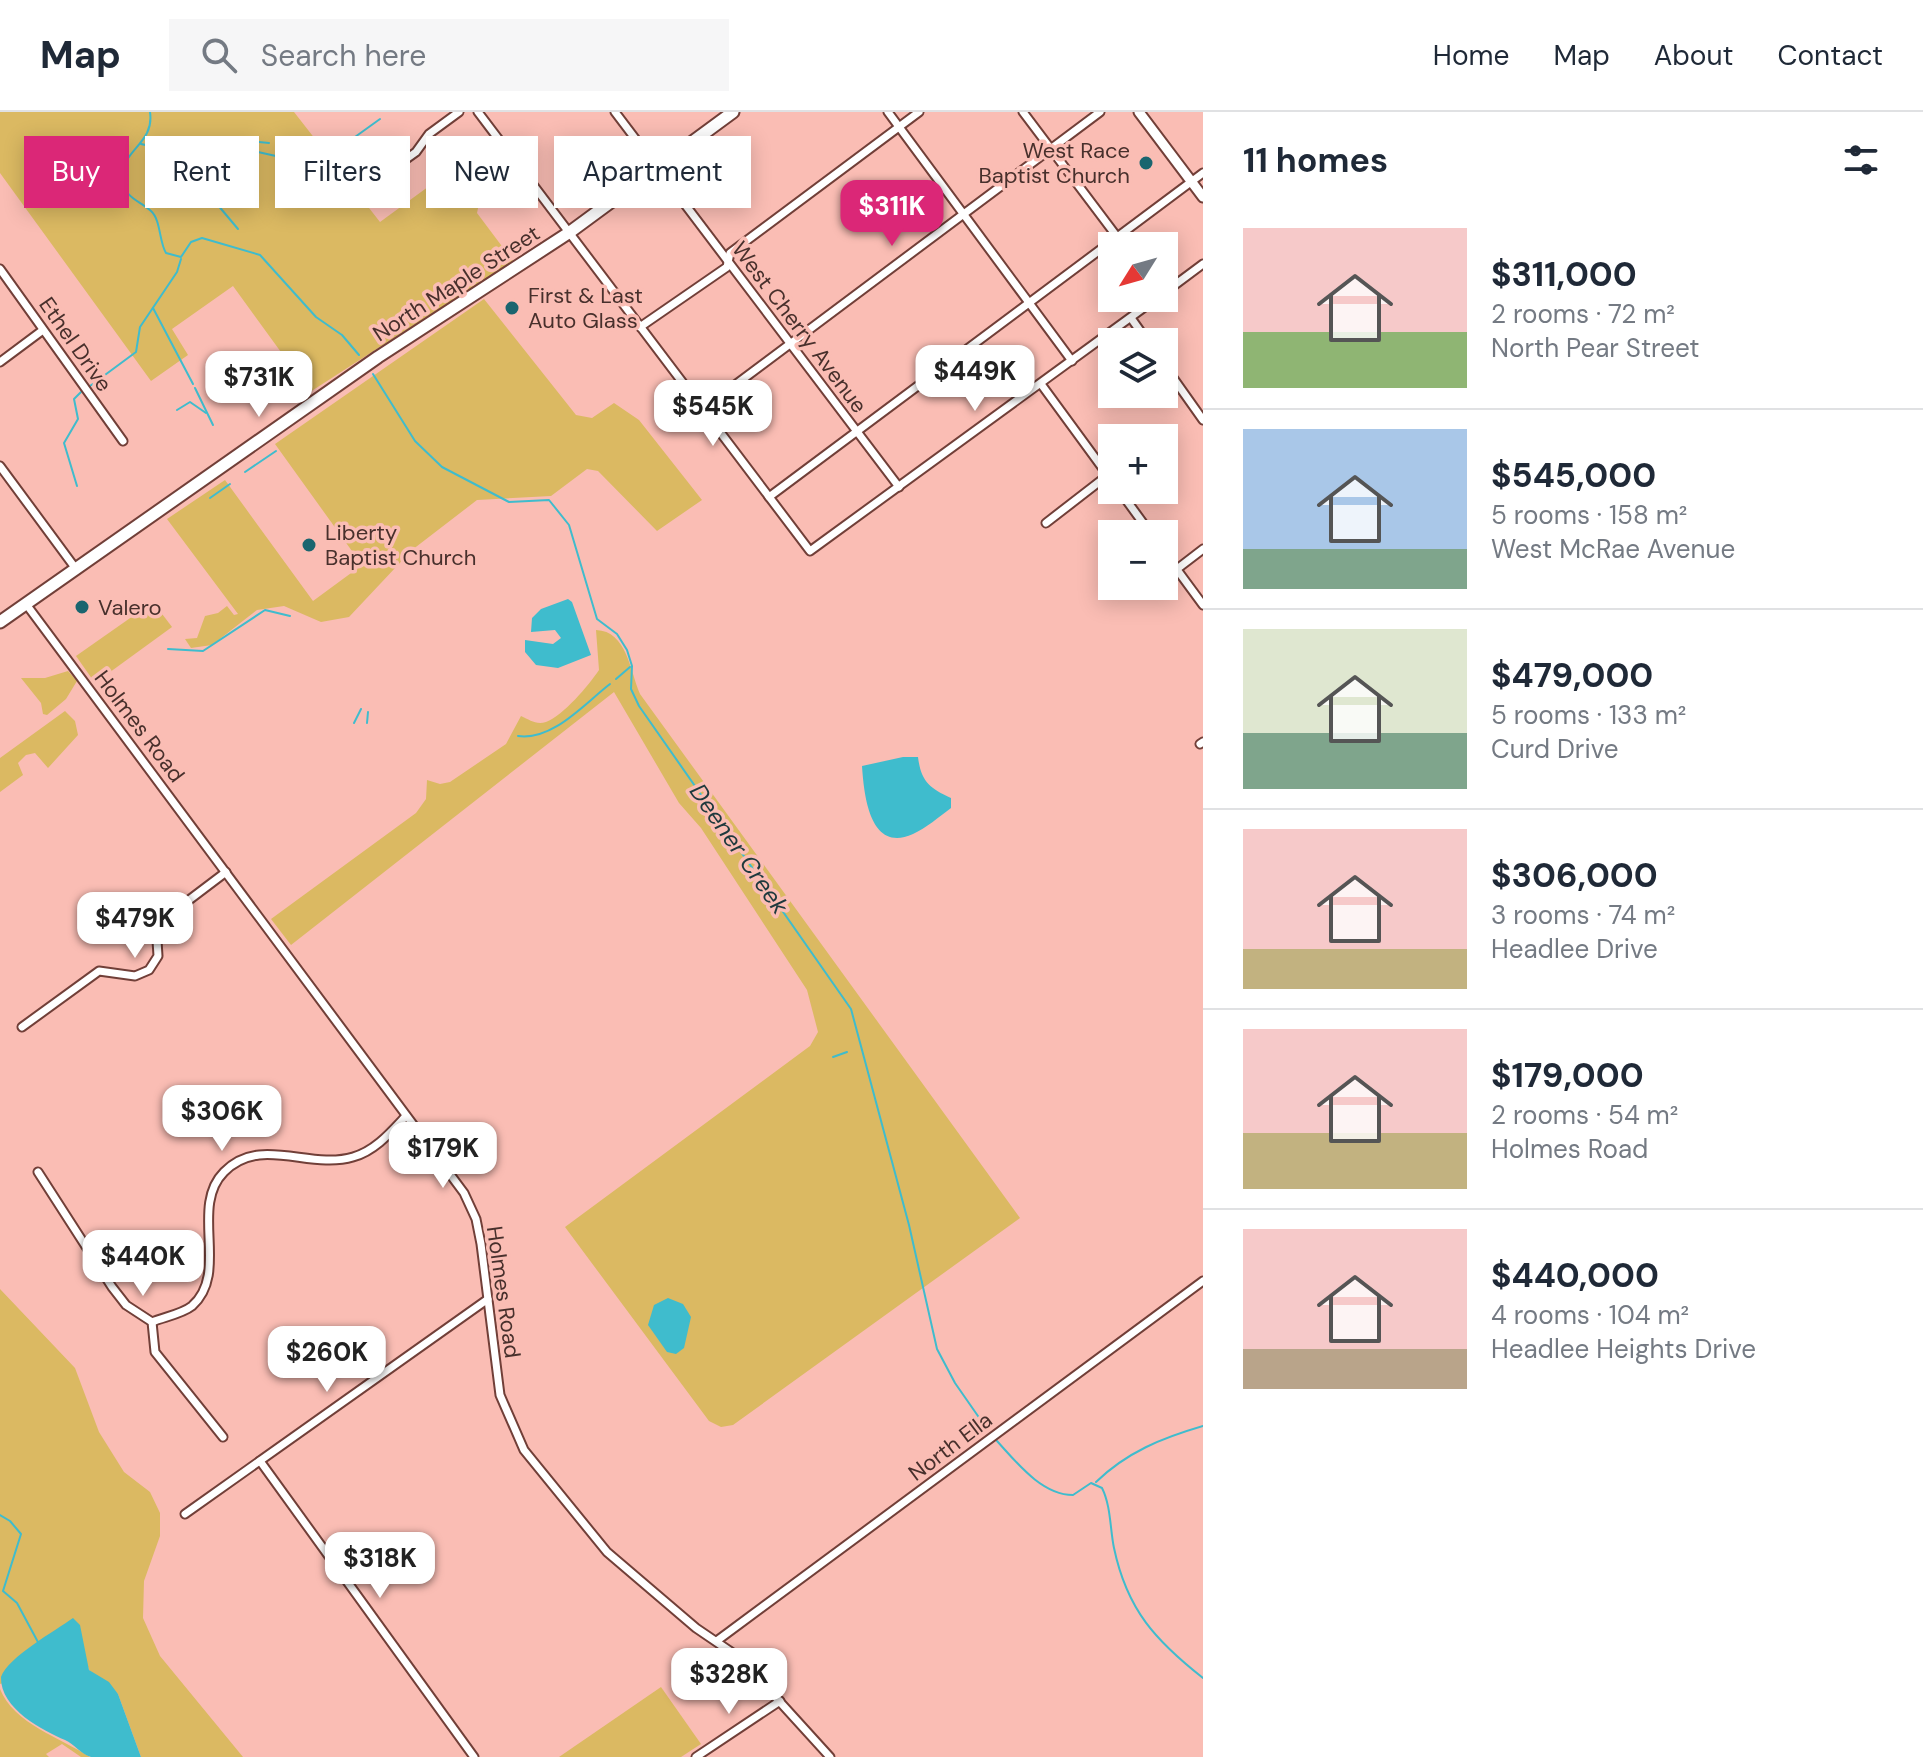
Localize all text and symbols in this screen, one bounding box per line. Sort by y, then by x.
search box [169,19,729,91]
text: Map [40,30,121,80]
icon: search [197,33,241,77]
text: Search here [261,36,426,75]
text: Home [1433,37,1509,74]
text: Map [1553,37,1610,74]
text: About [1654,37,1733,74]
text: Contact [1777,37,1883,74]
chip: Buy [24,136,129,208]
chip: Rent [145,136,259,208]
chip: Filters [275,136,410,208]
chip: New [426,136,538,208]
chip: Apartment [554,136,751,208]
place label: West Race Baptist Church [979,136,1130,190]
text: 11 homes [1243,138,1388,183]
icon: filters [1839,138,1883,182]
marker: West Race Baptist Church [1137,154,1155,172]
pin: $311K [836,180,948,248]
text: $311K [858,189,926,223]
street label: North Maple Street [367,219,545,348]
north arrow [1098,232,1178,312]
map controls [1098,232,1178,600]
street label: West Cherry Avenue [726,236,874,419]
text: $311,000 [1491,252,1637,297]
icon: home [1307,260,1403,356]
place label: First & Last Auto Glass [528,281,643,335]
street label: Ethel Drive [32,291,119,397]
text: 2 rooms · 72 m² [1491,297,1675,331]
marker: First & Last Auto Glass [503,299,521,317]
button: layers [1098,328,1178,408]
text: North Pear Street [1491,331,1700,365]
pin: $449K [919,345,1031,413]
pin: $731K [203,351,315,419]
text: $449K [934,354,1017,388]
text: $731K [223,360,295,394]
pin: $545K [657,380,769,448]
text: $545K [672,389,754,423]
button: + [1098,424,1178,504]
text: $545,000 [1491,453,1656,498]
icon: home [1307,461,1403,557]
text: 5 rooms · 158 m² [1491,498,1687,532]
place label: Liberty Baptist Church [325,518,477,572]
button: − [1098,520,1178,600]
text: West McRae Avenue [1491,532,1735,566]
marker: Liberty Baptist Church [300,536,318,554]
place label: Valero [98,593,162,622]
marker: Valero [73,598,91,616]
text: $479,000 [1491,653,1653,698]
icon: home [1307,661,1403,757]
street label: Holmes Road [88,664,191,788]
text: 5 rooms · 133 m² [1491,698,1686,732]
text: Curd Drive [1491,732,1618,766]
water label: Deener Creek [683,777,796,921]
text: $306,000 [1491,853,1658,898]
icon: home [1307,861,1403,957]
pin: $479K [79,892,191,960]
text: 3 rooms · 74 m² [1491,898,1675,932]
text: $479K [95,901,175,935]
text: Headlee Drive [1491,932,1658,966]
text: $179,000 [1491,1053,1644,1098]
icon: home [1307,1061,1403,1157]
pin: $306K [166,1085,278,1153]
text: $306K [180,1094,264,1128]
text: 2 rooms · 54 m² [1491,1098,1678,1132]
pin: $179K [387,1122,499,1190]
text: $179K [407,1131,479,1165]
text: Holmes Road [1491,1132,1648,1166]
street label: Holmes Road [480,1224,527,1360]
pin: $440K [87,1230,199,1298]
text: $440K [101,1239,185,1273]
text: $440,000 [1491,1253,1659,1298]
icon: home [1307,1261,1403,1357]
text: 4 rooms · 104 m² [1491,1298,1689,1332]
pin: $260K [271,1326,383,1394]
text: Headlee Heights Drive [1491,1332,1756,1366]
text: $260K [286,1335,368,1369]
street label: North Ella [903,1405,998,1487]
pin: $318K [324,1532,436,1600]
text: $318K [343,1541,417,1575]
pin: $328K [673,1648,785,1716]
text: $328K [689,1657,769,1691]

